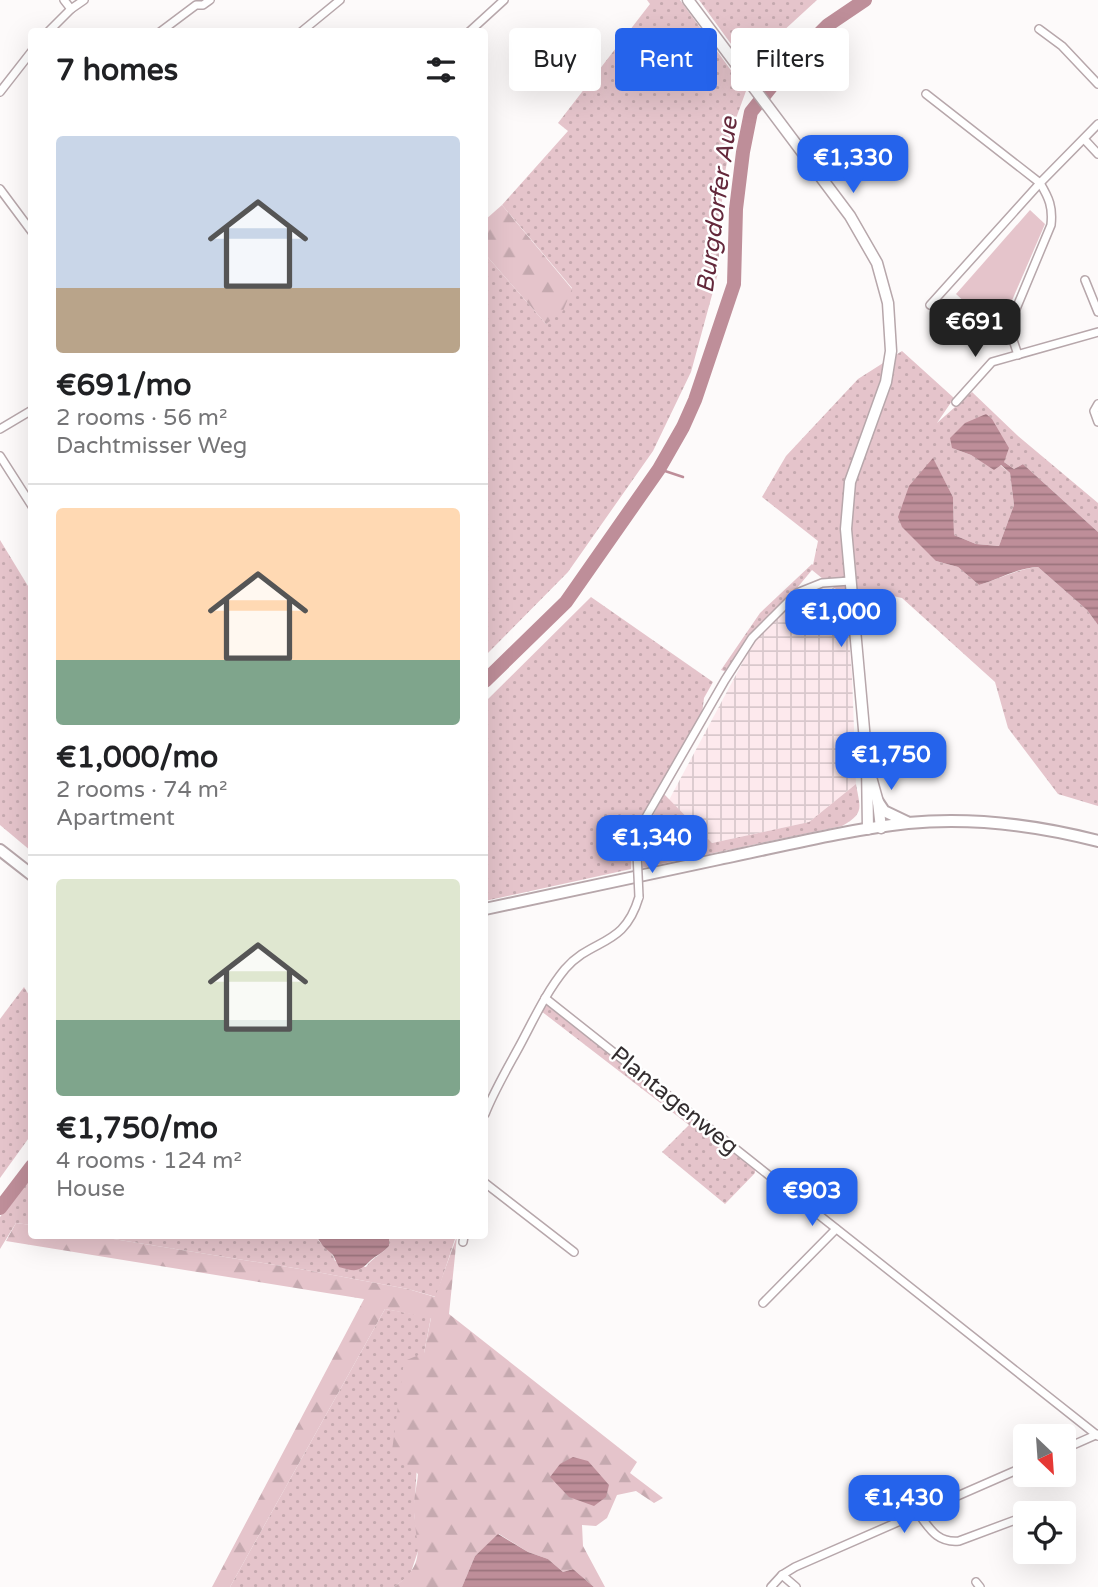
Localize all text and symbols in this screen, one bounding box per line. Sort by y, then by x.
chip: Buy [509,28,601,91]
chip: Rent [615,28,717,91]
chip: Filters [731,28,849,91]
icon: filters [422,51,460,89]
text: 7 homes [56,52,178,89]
water label: Burgdorfer Aue [691,114,744,295]
pin: €1,330 [796,136,910,195]
text: €1,330 [813,144,893,172]
icon: home [195,181,321,307]
pin: €691 [934,300,1016,359]
text: €691 [945,308,1005,336]
text: €691/mo [56,367,192,404]
text: 2 rooms · 56 m² [56,404,227,432]
text: Dachtmisser Weg [56,432,247,460]
icon: home [195,553,321,679]
pin: €1,000 [784,590,898,649]
text: €1,000 [801,598,881,626]
pin: €1,750 [834,732,948,792]
text: €1,000/mo [56,739,218,776]
text: €1,750 [851,741,931,769]
text: 2 rooms · 74 m² [56,776,227,804]
text: Apartment [56,804,175,832]
pin: €1,340 [595,816,709,875]
text: €1,340 [612,824,692,852]
icon: home [195,924,321,1050]
street label: Plantagenweg [605,1041,744,1161]
text: €1,750/mo [56,1110,218,1147]
text: 4 rooms · 124 m² [56,1147,242,1175]
pin: €903 [771,1168,853,1228]
text: House [56,1175,125,1203]
text: €903 [782,1177,842,1205]
north arrow [1013,1424,1076,1488]
map controls [1013,1424,1076,1564]
pin: €1,430 [847,1476,961,1535]
text: €1,430 [865,1484,943,1512]
button: locate [1013,1501,1076,1564]

